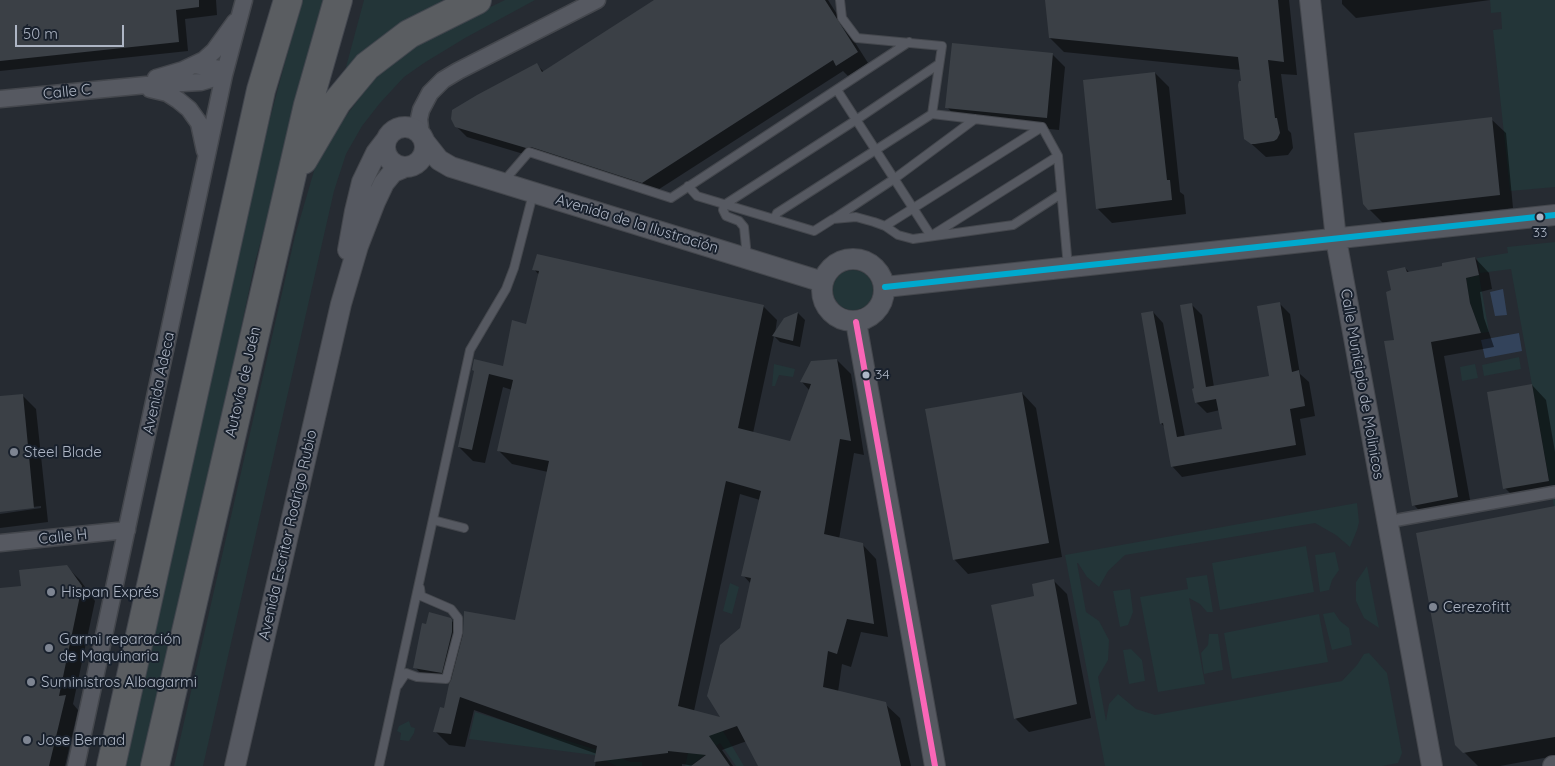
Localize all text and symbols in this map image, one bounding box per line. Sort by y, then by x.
scale bar [18,15,126,47]
text: 50 m [23,24,58,43]
street label: Calle C [42,81,92,103]
street label: Avenida de la Ilustración [553,191,721,257]
marker: 33 [1535,212,1545,222]
place label: 33 [1533,225,1547,241]
street label: Calle Municipio de Molinicos [1336,287,1388,481]
street label: Autovía de Jaén [222,325,264,439]
street label: Avenida Adeca [139,330,179,436]
place label: 34 [875,367,890,383]
marker: 34 [861,370,871,380]
street label: Avenida Escritor Rodrigo Rubio [255,428,321,642]
place label: Steel Blade [24,443,102,461]
marker: Steel Blade [8,446,20,458]
street label: Calle H [38,525,88,549]
place label: Hispan Exprés [61,583,159,601]
marker: Hispan Exprés [45,586,57,598]
place label: Cerezofitt [1443,598,1510,616]
marker: Cerezofitt [1427,601,1439,613]
place label: Garmi reparación de Maquinaria [59,630,181,665]
marker: Garmi reparación de Maquinaria [43,642,55,654]
place label: Suministros Albagarmi [41,673,197,691]
marker: Suministros Albagarmi [25,676,37,688]
place label: Jose Bernad [37,731,125,749]
marker: Jose Bernad [21,734,33,746]

